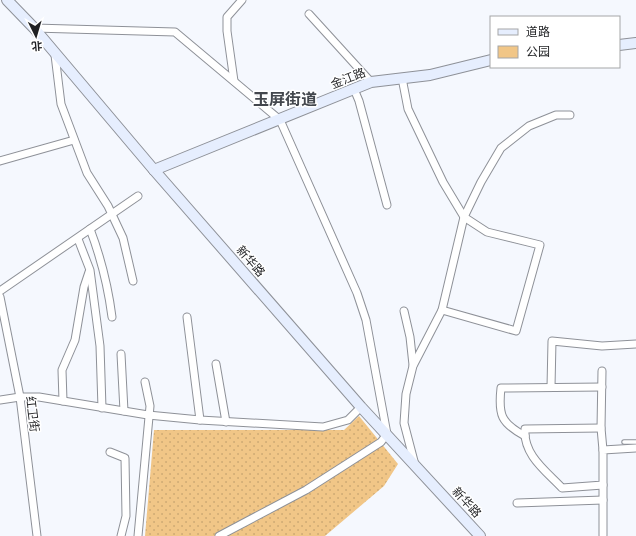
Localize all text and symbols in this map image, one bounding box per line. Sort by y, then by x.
north arrow [16,16,56,56]
legend [490,16,620,68]
text: 道路 [526,25,550,38]
text: 北 [31,40,43,52]
text: 公园 [526,45,550,58]
street label: 金江路 [329,65,367,91]
district label: 玉屏街道 [253,90,317,108]
street label: 新华路 [234,243,268,279]
street label: 红卫街 [24,395,42,433]
street label: 新华路 [450,484,484,520]

